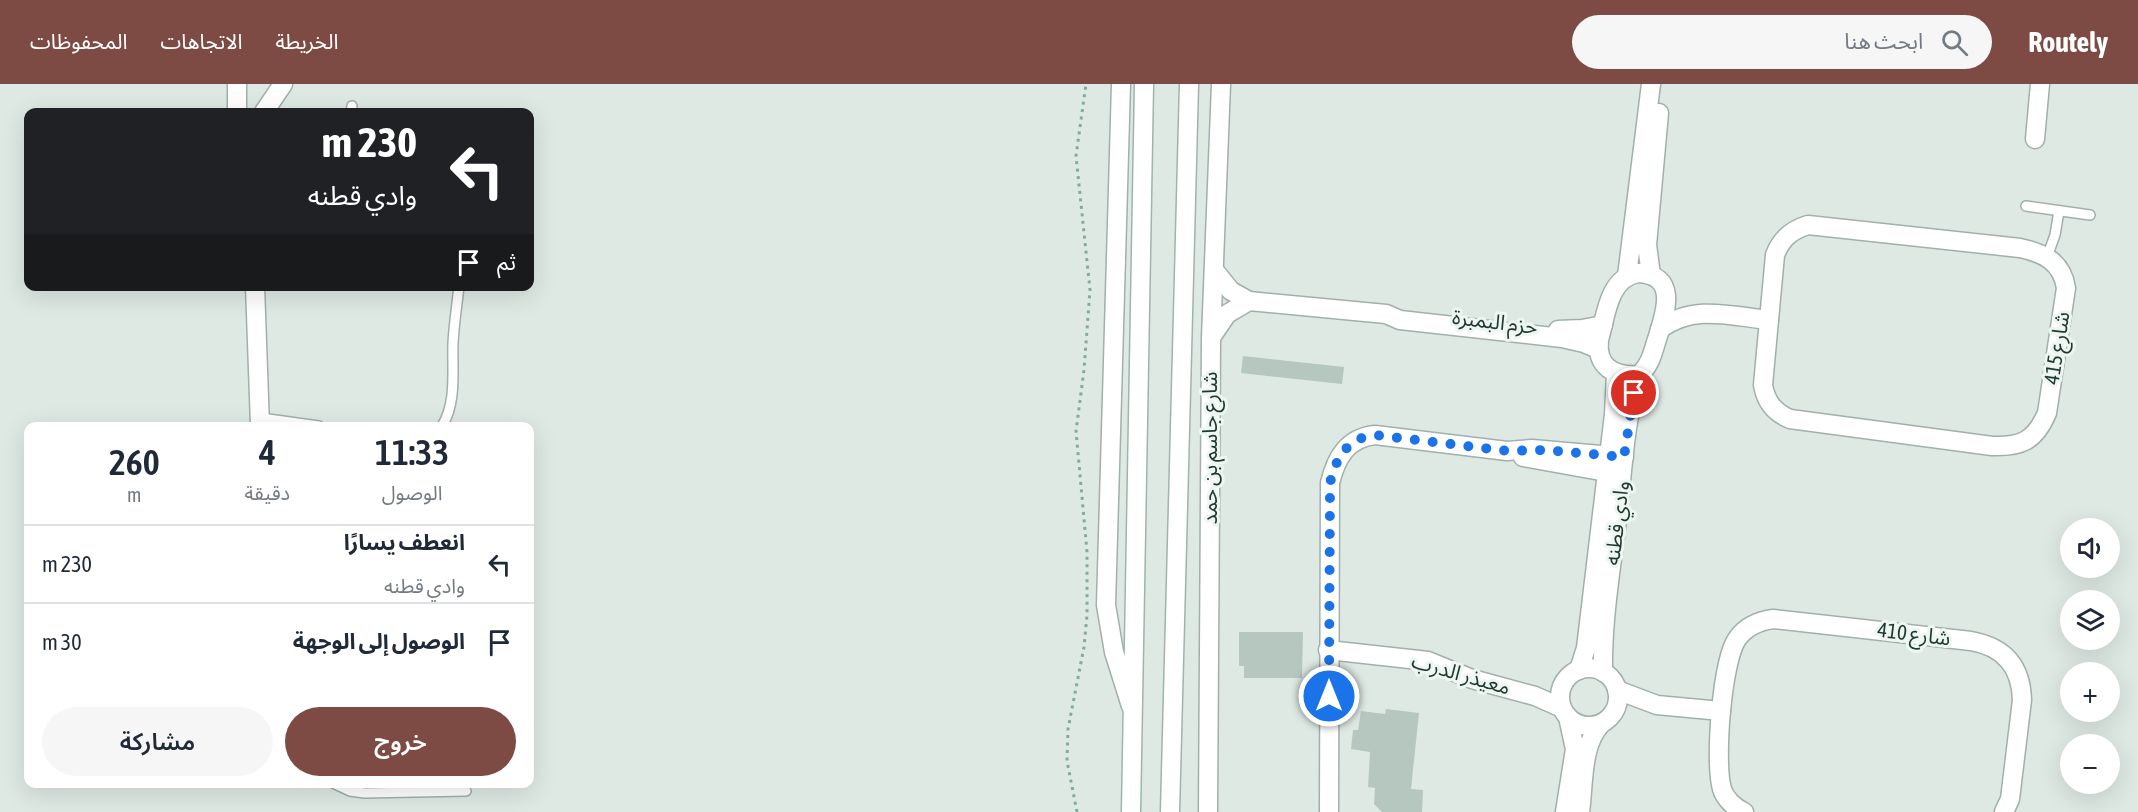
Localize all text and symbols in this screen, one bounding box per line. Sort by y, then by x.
search box [1572,15,1992,69]
icon: search [1938,26,1971,59]
text: Routely [2028,26,2108,58]
text: ابحث هنا [1844,28,1923,54]
text: المحفوظات [30,29,127,53]
text: الاتجاهات [160,29,242,53]
text: الخريطة [275,29,338,53]
text: 230 m [322,118,417,166]
icon: left [438,132,516,210]
text: وادي قطنه [308,180,417,211]
icon: arrive [452,246,485,279]
text: ثم [497,249,516,275]
street label: حزم البمبرة [1450,304,1539,343]
street label: شارع 415 [2038,310,2078,387]
pin [1608,367,1659,418]
street label: شارع جاسم بن حمد [1197,372,1225,524]
icon: arrive [1617,376,1650,409]
text: 4 [259,431,276,473]
text: 11:33 [375,431,449,473]
text: 260 [109,441,160,483]
street label: وادي قطنه [1599,479,1638,567]
text: دقيقة [245,481,290,504]
text: الوصول [382,481,442,504]
text: m [127,483,141,506]
map controls [2060,518,2120,794]
button: sound [2060,518,2120,578]
text: انعطف يسارًا [344,529,465,555]
icon: left [483,548,516,581]
text: 230 m [42,551,92,577]
text: وادي قطنه [384,574,465,597]
button: layers [2060,590,2120,650]
street label: شارع 410 [1876,617,1952,653]
icon: arrive [483,626,516,659]
text: الوصول إلى الوجهة [293,628,465,654]
text: 30 m [42,629,82,655]
street label: معيذر الدرب [1409,647,1513,700]
button: + [2060,662,2120,722]
position arrow [1297,664,1361,728]
button: مشاركة [42,707,273,776]
button: خروج [285,707,516,776]
button: − [2060,734,2120,794]

